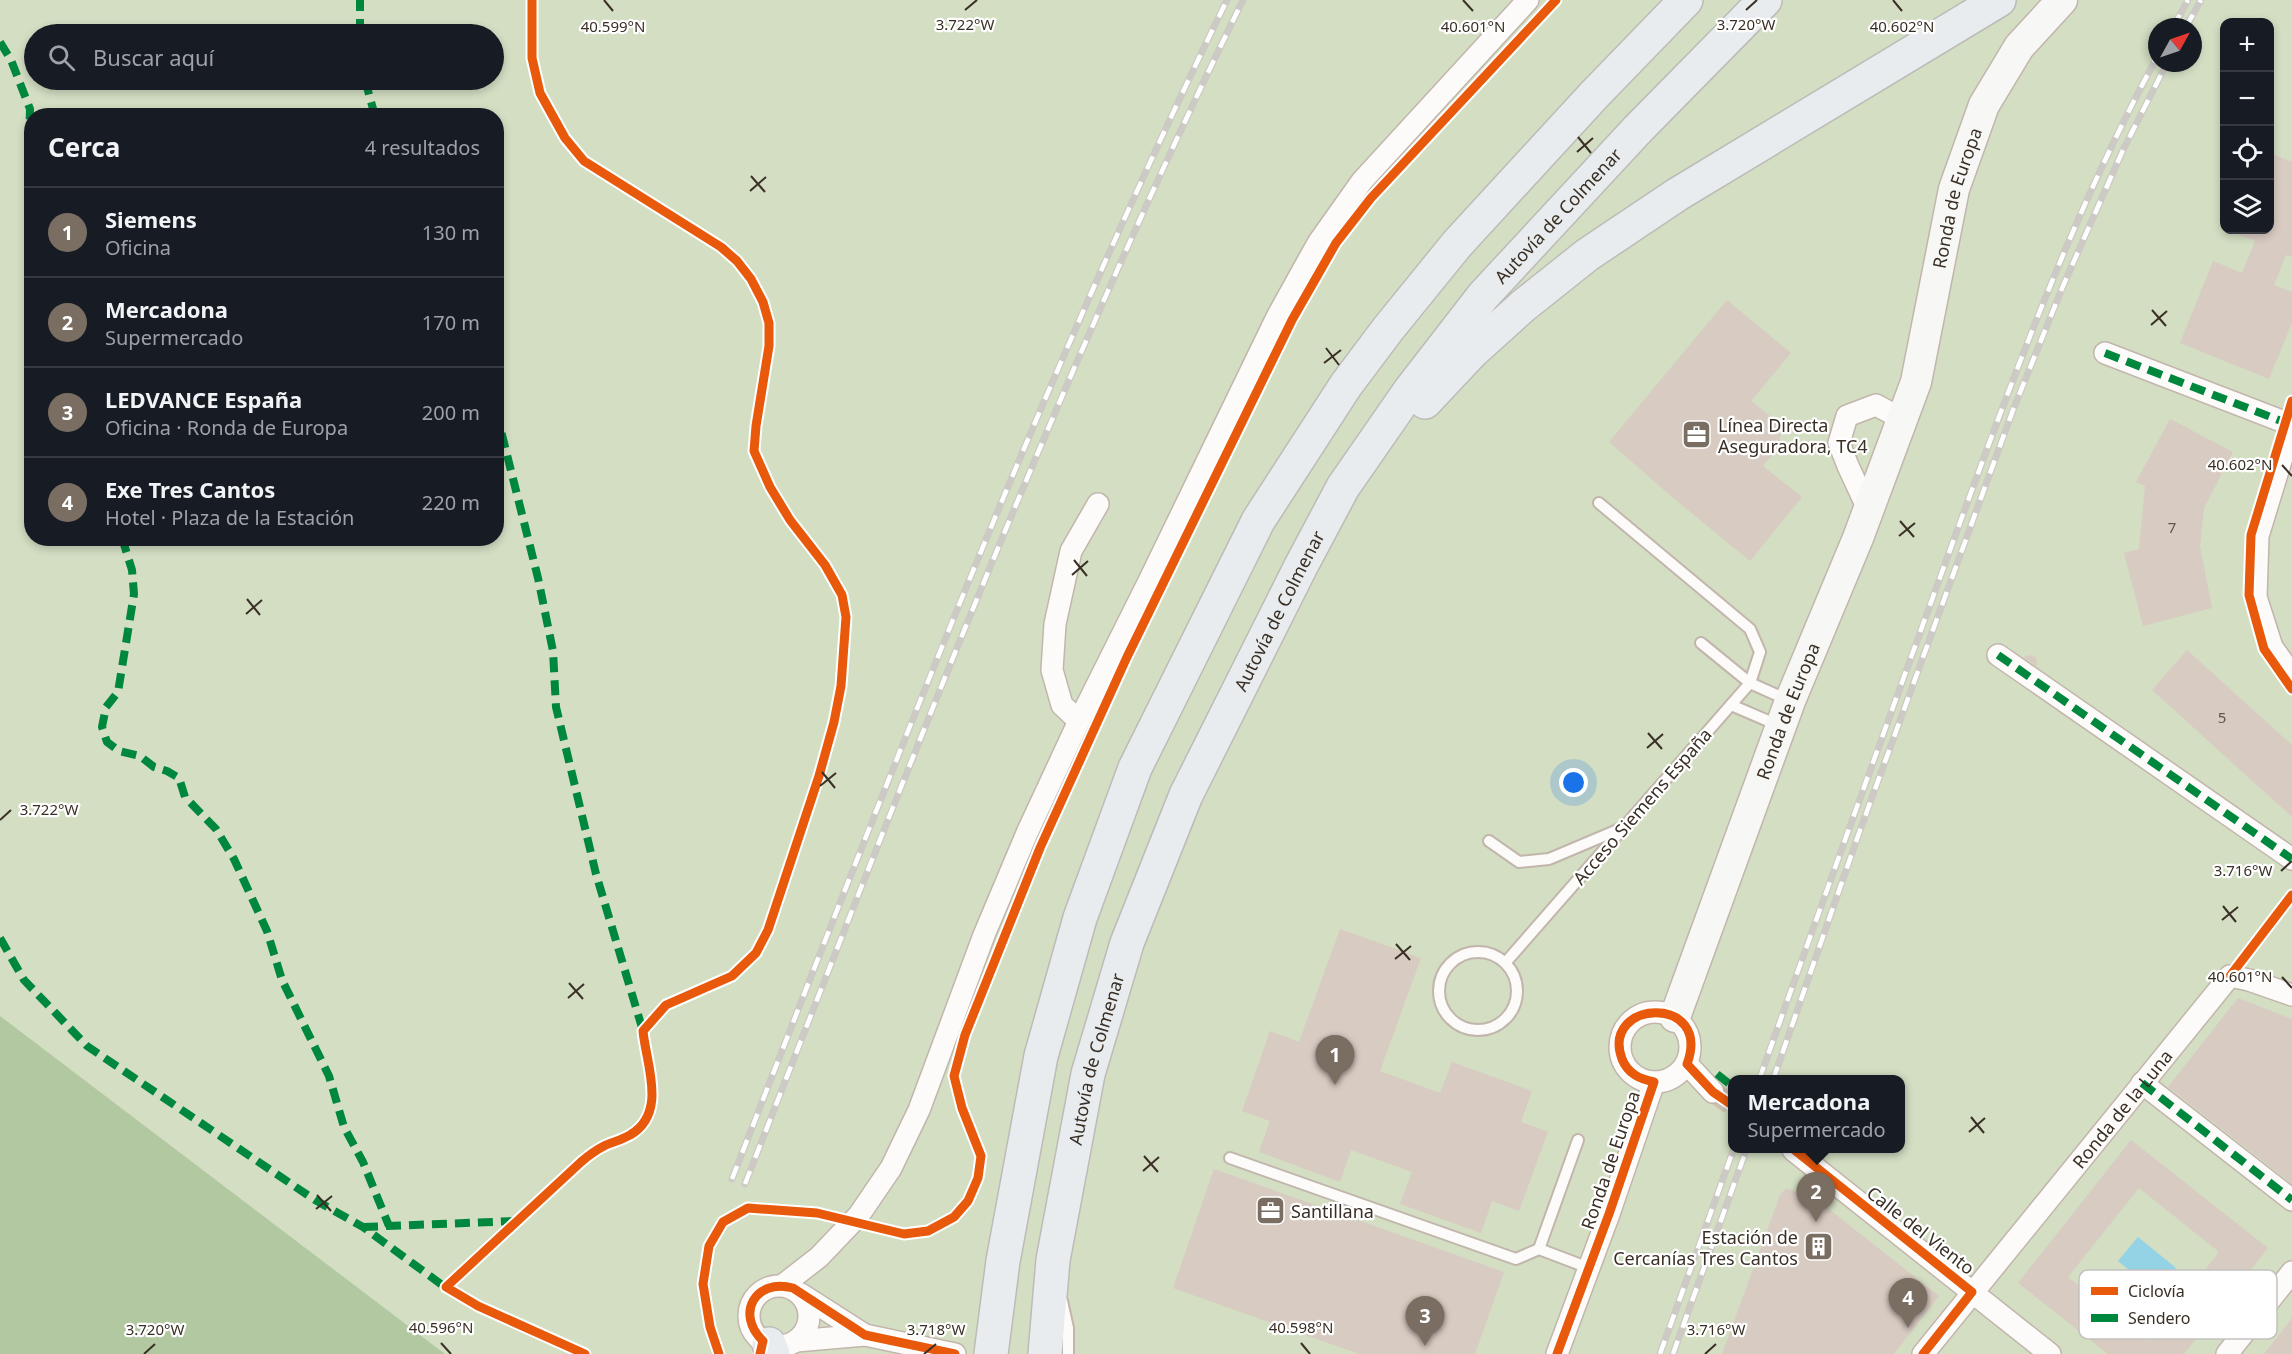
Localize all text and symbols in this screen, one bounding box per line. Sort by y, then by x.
text: 3.722°W [936,14,994,34]
text: 3.720°W [1717,14,1775,34]
text: 40.599°N [581,16,645,36]
text: 40.601°N [1441,16,1505,36]
text: 40.602°N [1870,16,1934,36]
north arrow [2148,18,2202,72]
map controls [2220,18,2274,234]
button: + [2220,18,2274,72]
search box [24,24,504,90]
icon: search [45,41,78,74]
text: Buscar aquí [93,42,214,72]
button: − [2220,72,2274,126]
street label: Ronda de Europa [1927,124,1987,270]
button: locate [2220,126,2274,180]
text: Cerca [48,129,120,165]
text: 4 resultados [365,134,480,161]
street label: Autovía de Colmenar [1489,142,1627,289]
button: layers [2220,180,2274,234]
text: Siemens [105,204,197,234]
text: 1 [62,219,73,246]
text: 130 m [422,219,480,246]
text: Oficina [105,234,171,261]
text: Mercadona [105,294,228,324]
text: 2 [62,309,73,336]
text: 170 m [422,309,480,336]
text: Supermercado [105,324,243,351]
text: LEDVANCE España [105,384,302,414]
text: 3 [62,399,73,426]
text: 200 m [422,399,480,426]
place label: Línea Directa Aseguradora, TC4 [1718,413,1868,458]
text: Oficina · Ronda de Europa [105,414,348,441]
office icon: Línea Directa Aseguradora, TC4 [1681,419,1713,451]
text: 40.602°N [2208,454,2272,474]
text: Exe Tres Cantos [105,474,275,504]
text: 4 [62,489,73,516]
text: 220 m [422,489,480,516]
text: Hotel · Plaza de la Estación [105,504,354,531]
house number: 7 [2168,517,2176,537]
street label: Autovía de Colmenar [1228,526,1330,695]
street label: Ronda de Europa [1750,639,1825,783]
house number: 5 [2218,707,2226,727]
street label: Acceso Siemens España [1567,723,1717,889]
your location [1559,768,1588,797]
text: 3.722°W [20,799,78,819]
text: 3.716°W [2214,860,2272,880]
text: 40.601°N [2208,966,2272,986]
street label: Autovía de Colmenar [1063,970,1130,1147]
pin: 1 [1316,1036,1354,1085]
street label: Ronda de la Luna [2067,1044,2178,1173]
popup [1728,1075,1905,1153]
text: Mercadona [1747,1086,1870,1116]
street label: Ronda de Europa [1575,1087,1645,1233]
text: Supermercado [1747,1116,1886,1143]
pin: 2 [1796,1172,1836,1222]
street label: Calle del Viento [1862,1180,1980,1280]
office icon: Santillana [1254,1195,1286,1227]
place label: Santillana [1291,1199,1374,1223]
place label: Estación de Cercanías Tres Cantos [1613,1225,1798,1270]
building icon: Estación de Cercanías Tres Cantos [1803,1231,1835,1263]
legend [2079,1270,2277,1339]
pin: 4 [1888,1278,1928,1328]
text: Ciclovía [2128,1280,2185,1302]
pin: 3 [1406,1296,1444,1346]
text: Sendero [2128,1307,2191,1329]
text: 40.596°N [409,1317,473,1337]
text: 40.598°N [1269,1317,1333,1337]
text: 3.720°W [126,1319,184,1339]
text: 3.718°W [907,1319,965,1339]
text: 3.716°W [1687,1319,1745,1339]

